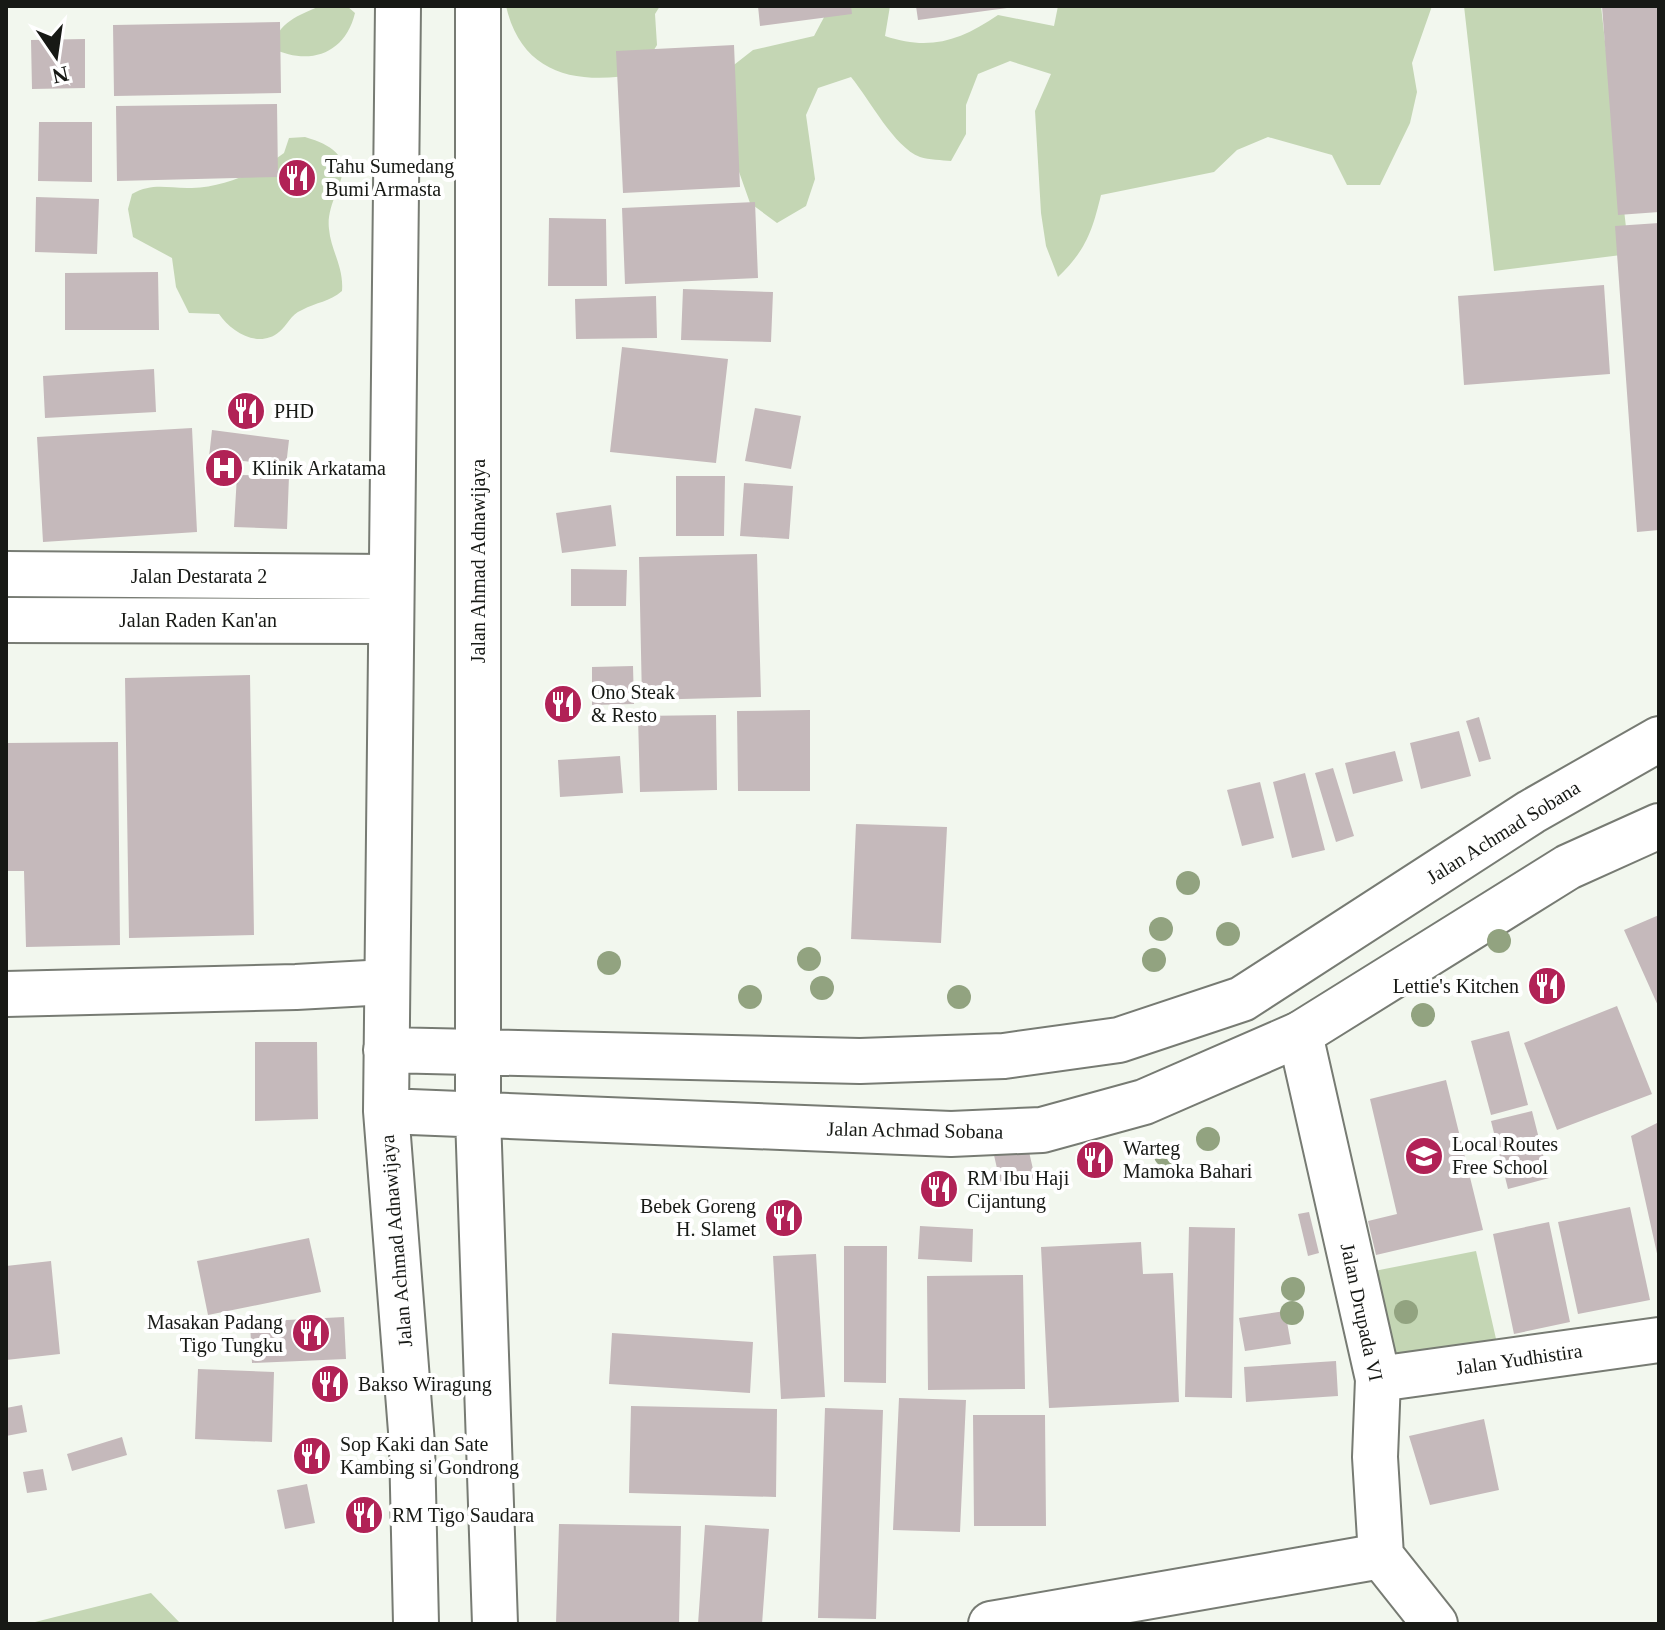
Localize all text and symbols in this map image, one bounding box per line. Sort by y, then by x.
north arrow [16,16,96,96]
text: N [50,61,71,89]
place label: Tahu Sumedang Bumi Armasta [325,155,454,200]
restaurant icon: Tahu Sumedang Bumi Armasta [276,157,318,199]
restaurant icon: PHD [225,390,267,432]
place label: PHD [274,400,314,422]
hospital icon: Klinik Arkatama [203,447,245,489]
place label: Klinik Arkatama [252,457,386,479]
street label: Jalan Ahmad Adnawijaya [467,459,490,663]
street label: Jalan Destarata 2 [131,565,267,587]
street label: Jalan Raden Kan'an [119,609,277,631]
place label: Ono Steak & Resto [591,681,675,726]
restaurant icon: Ono Steak & Resto [542,683,584,725]
street label: Jalan Achmad Sobana [1422,776,1584,888]
restaurant icon: Lettie's Kitchen [1526,965,1568,1007]
place label: Lettie's Kitchen [1393,975,1519,997]
street label: Jalan Achmad Sobana [827,1117,1004,1143]
place label: Local Routes Free School [1452,1133,1558,1178]
street label: Jalan Achmad Adnawijaya [376,1134,417,1348]
school or university icon: Local Routes Free School [1403,1135,1445,1177]
place label: Warteg Mamoka Bahari [1123,1137,1253,1182]
restaurant icon: Warteg Mamoka Bahari [1074,1139,1116,1181]
place label: RM Ibu Haji Cijantung [967,1167,1070,1213]
restaurant icon: RM Ibu Haji Cijantung [918,1168,960,1210]
place label: Bebek Goreng H. Slamet [640,1195,756,1240]
restaurant icon: Bebek Goreng H. Slamet [763,1197,805,1239]
street label: Jalan Drupada VI [1336,1241,1387,1383]
place label: Masakan Padang Tigo Tungku [147,1311,283,1357]
restaurant icon: Masakan Padang Tigo Tungku [290,1312,332,1354]
street label: Jalan Yudhistira [1454,1339,1584,1379]
restaurant icon: Bakso Wiragung [309,1363,351,1405]
place label: Bakso Wiragung [358,1373,492,1396]
place label: Sop Kaki dan Sate Kambing si Gondrong [340,1433,519,1479]
restaurant icon: Sop Kaki dan Sate Kambing si Gondrong [291,1435,333,1477]
restaurant icon: RM Tigo Saudara [343,1494,385,1536]
place label: RM Tigo Saudara [392,1504,534,1527]

